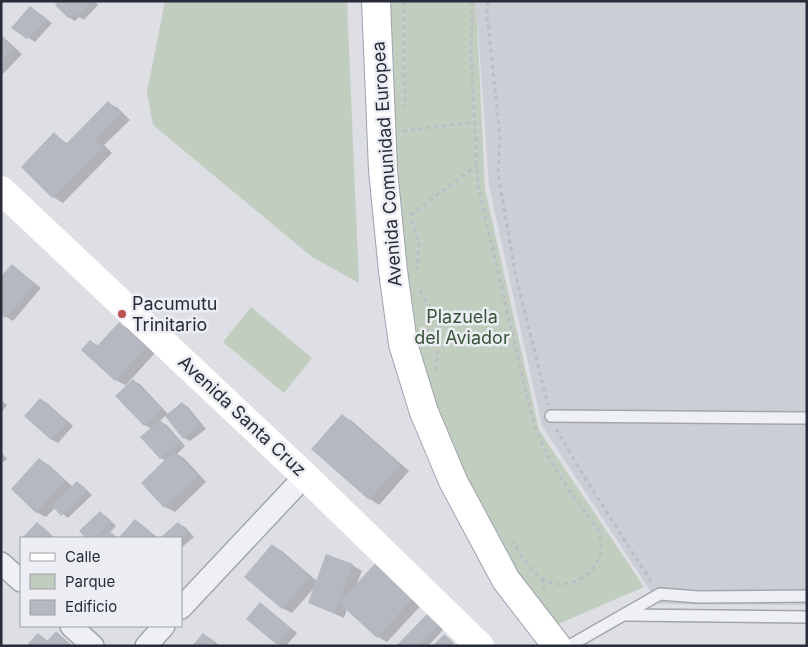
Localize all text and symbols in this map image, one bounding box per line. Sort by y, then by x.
street label: Avenida Comunidad Europea [367,41,406,287]
place label: Pacumutu Trinitario [132,293,217,335]
park label: Plazuela del Aviador [414,306,510,348]
marker: Pacumutu Trinitario [116,308,128,320]
street label: Avenida Santa Cruz [174,351,310,480]
legend [20,537,182,627]
text: Calle [65,547,100,566]
text: Parque [65,572,115,591]
text: Edificio [65,597,117,616]

